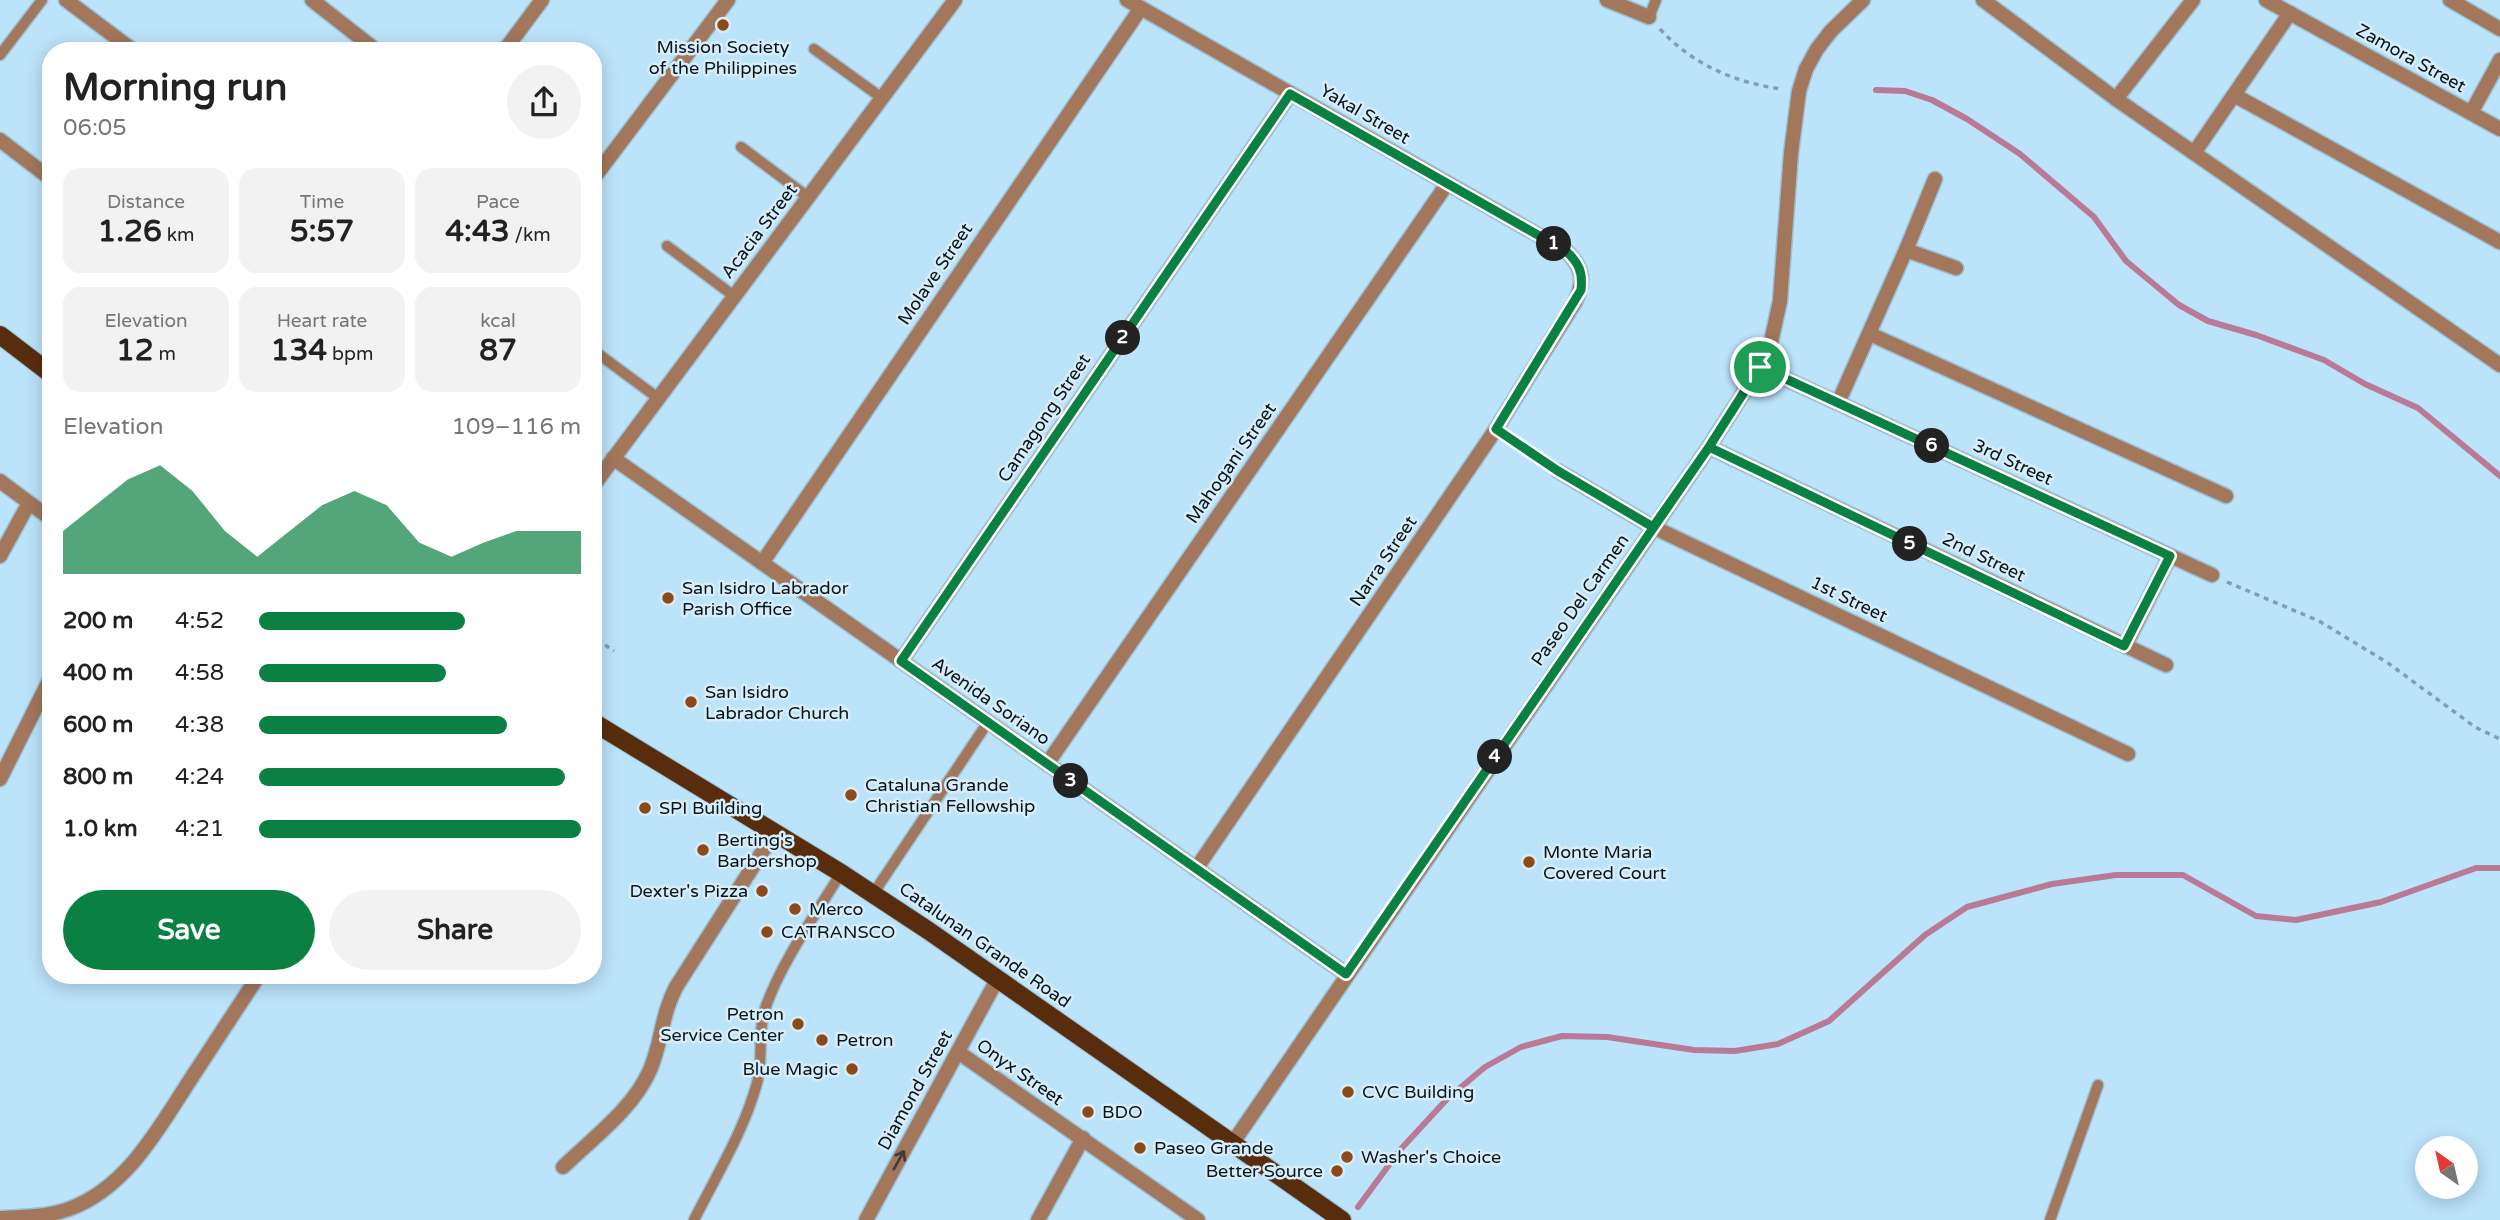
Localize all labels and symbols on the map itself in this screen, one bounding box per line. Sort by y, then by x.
marker: Mission Society of the Philippines [715,17,731,33]
street label: Zamora Street [2352,19,2470,97]
place label: Mission Society of the Philippines [649,36,797,79]
street label: Yakal Street [1316,79,1414,149]
street label: Acacia Street [716,179,802,283]
street label: Molave Street [893,219,977,329]
pin: 1 [1536,226,1572,262]
pin: 2 [1106,320,1140,356]
pin [1730,337,1790,397]
street label: Camagong Street [993,350,1095,486]
street label: Mahogani Street [1181,398,1281,528]
pin: 6 [1914,428,1950,464]
street label: 3rd Street [1970,434,2056,490]
street label: Narra Street [1345,511,1421,611]
pin: 5 [1892,526,1927,562]
street label: 2nd Street [1939,527,2029,587]
street label: Paseo Del Carmen [1526,530,1634,670]
street label: 1st Street [1807,571,1891,627]
place label: San Isidro Labrador Parish Office [682,577,849,620]
marker: San Isidro Labrador Parish Office [660,590,676,606]
street label: Avenida Soriano [928,652,1054,750]
place label: San Isidro Labrador Church [705,681,849,724]
marker: San Isidro Labrador Church [683,694,699,710]
pin: 4 [1478,740,1512,774]
pin: 3 [1054,764,1088,798]
place label: Cataluna Grande Christian Fellowship [865,774,1035,817]
marker: Cataluna Grande Christian Fellowship [843,787,859,803]
place label: SPI Building [659,797,762,819]
marker: SPI Building [637,800,653,816]
place label: Berting's Barbershop [717,829,817,872]
place label: Monte Maria Covered Court [1543,841,1667,884]
marker: Berting's Barbershop [695,842,711,858]
marker: Monte Maria Covered Court [1521,854,1537,870]
street label: Catalunan Grande Road [895,877,1075,1013]
place label: Dexter's Pizza [629,880,748,902]
marker: Dexter's Pizza [754,883,770,899]
place label: Merco [809,898,863,920]
marker: Merco [787,901,803,917]
place label: CATRANSCO [781,921,895,943]
marker: CATRANSCO [759,924,775,940]
place label: Petron Service Center [660,1003,784,1046]
marker: Petron Service Center [790,1016,806,1032]
street label: Diamond Street [873,1026,957,1154]
place label: Petron [836,1029,893,1051]
marker: Petron [814,1032,830,1048]
street label: Onyx Street [972,1034,1068,1110]
place label: Blue Magic [742,1058,838,1080]
marker: Blue Magic [844,1061,860,1077]
place label: CVC Building [1362,1081,1474,1103]
marker: CVC Building [1340,1084,1356,1100]
place label: BDO [1102,1101,1143,1123]
marker: BDO [1080,1104,1096,1120]
north arrow [2415,1136,2478,1199]
place label: Paseo Grande [1154,1137,1273,1159]
marker: Paseo Grande [1132,1140,1148,1156]
place label: Washer's Choice [1361,1146,1501,1168]
marker: Washer's Choice [1339,1149,1355,1165]
one-way arrow [893,1150,906,1171]
place label: Better Source [1206,1160,1323,1182]
marker: Better Source [1329,1163,1345,1179]

